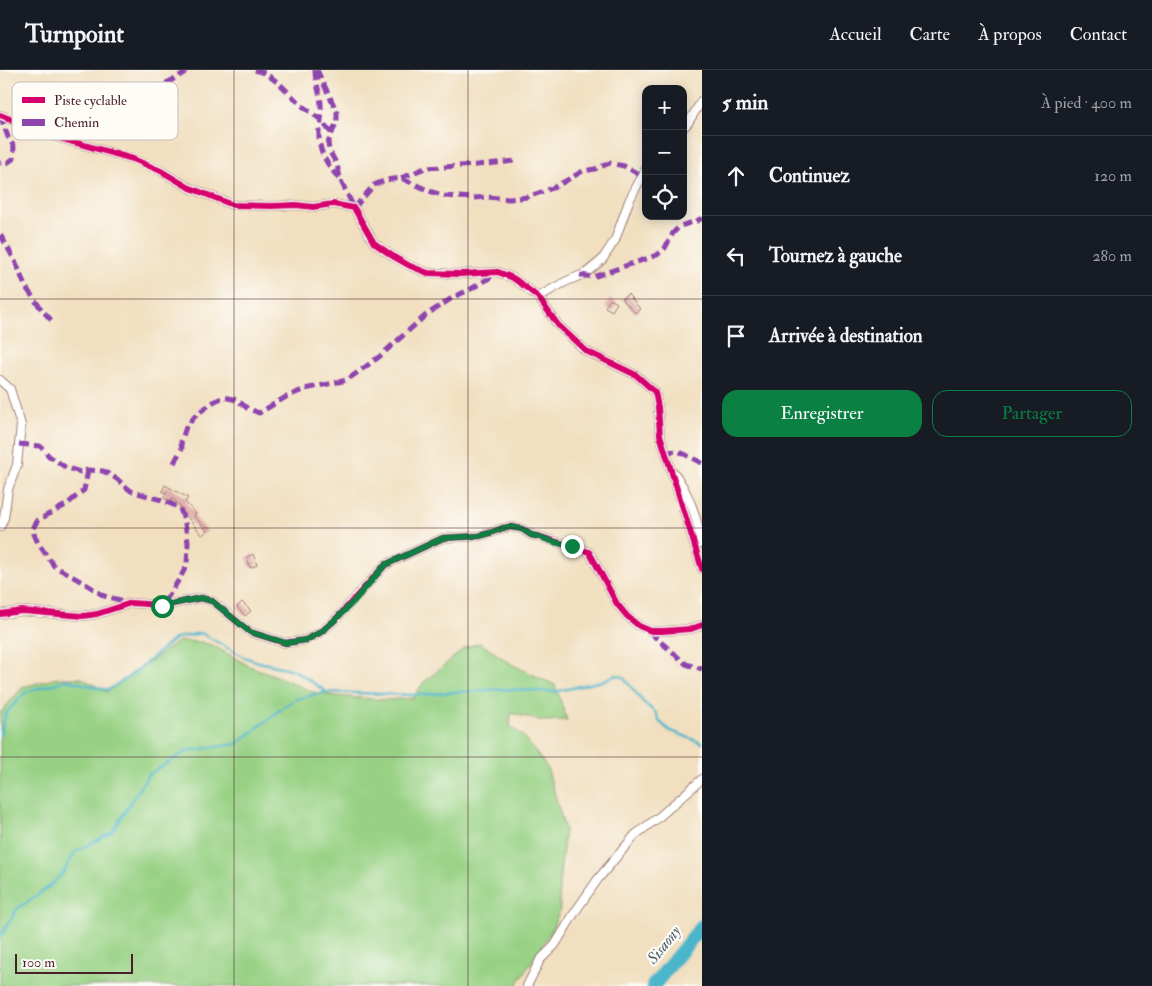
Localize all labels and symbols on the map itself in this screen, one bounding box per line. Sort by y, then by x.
legend [12,82,178,140]
text: Piste cyclable [54,92,127,110]
text: Chemin [54,114,99,131]
route end [561,535,584,558]
route start [151,595,174,618]
water label: Sisaony [642,922,686,969]
scale bar [15,951,132,974]

